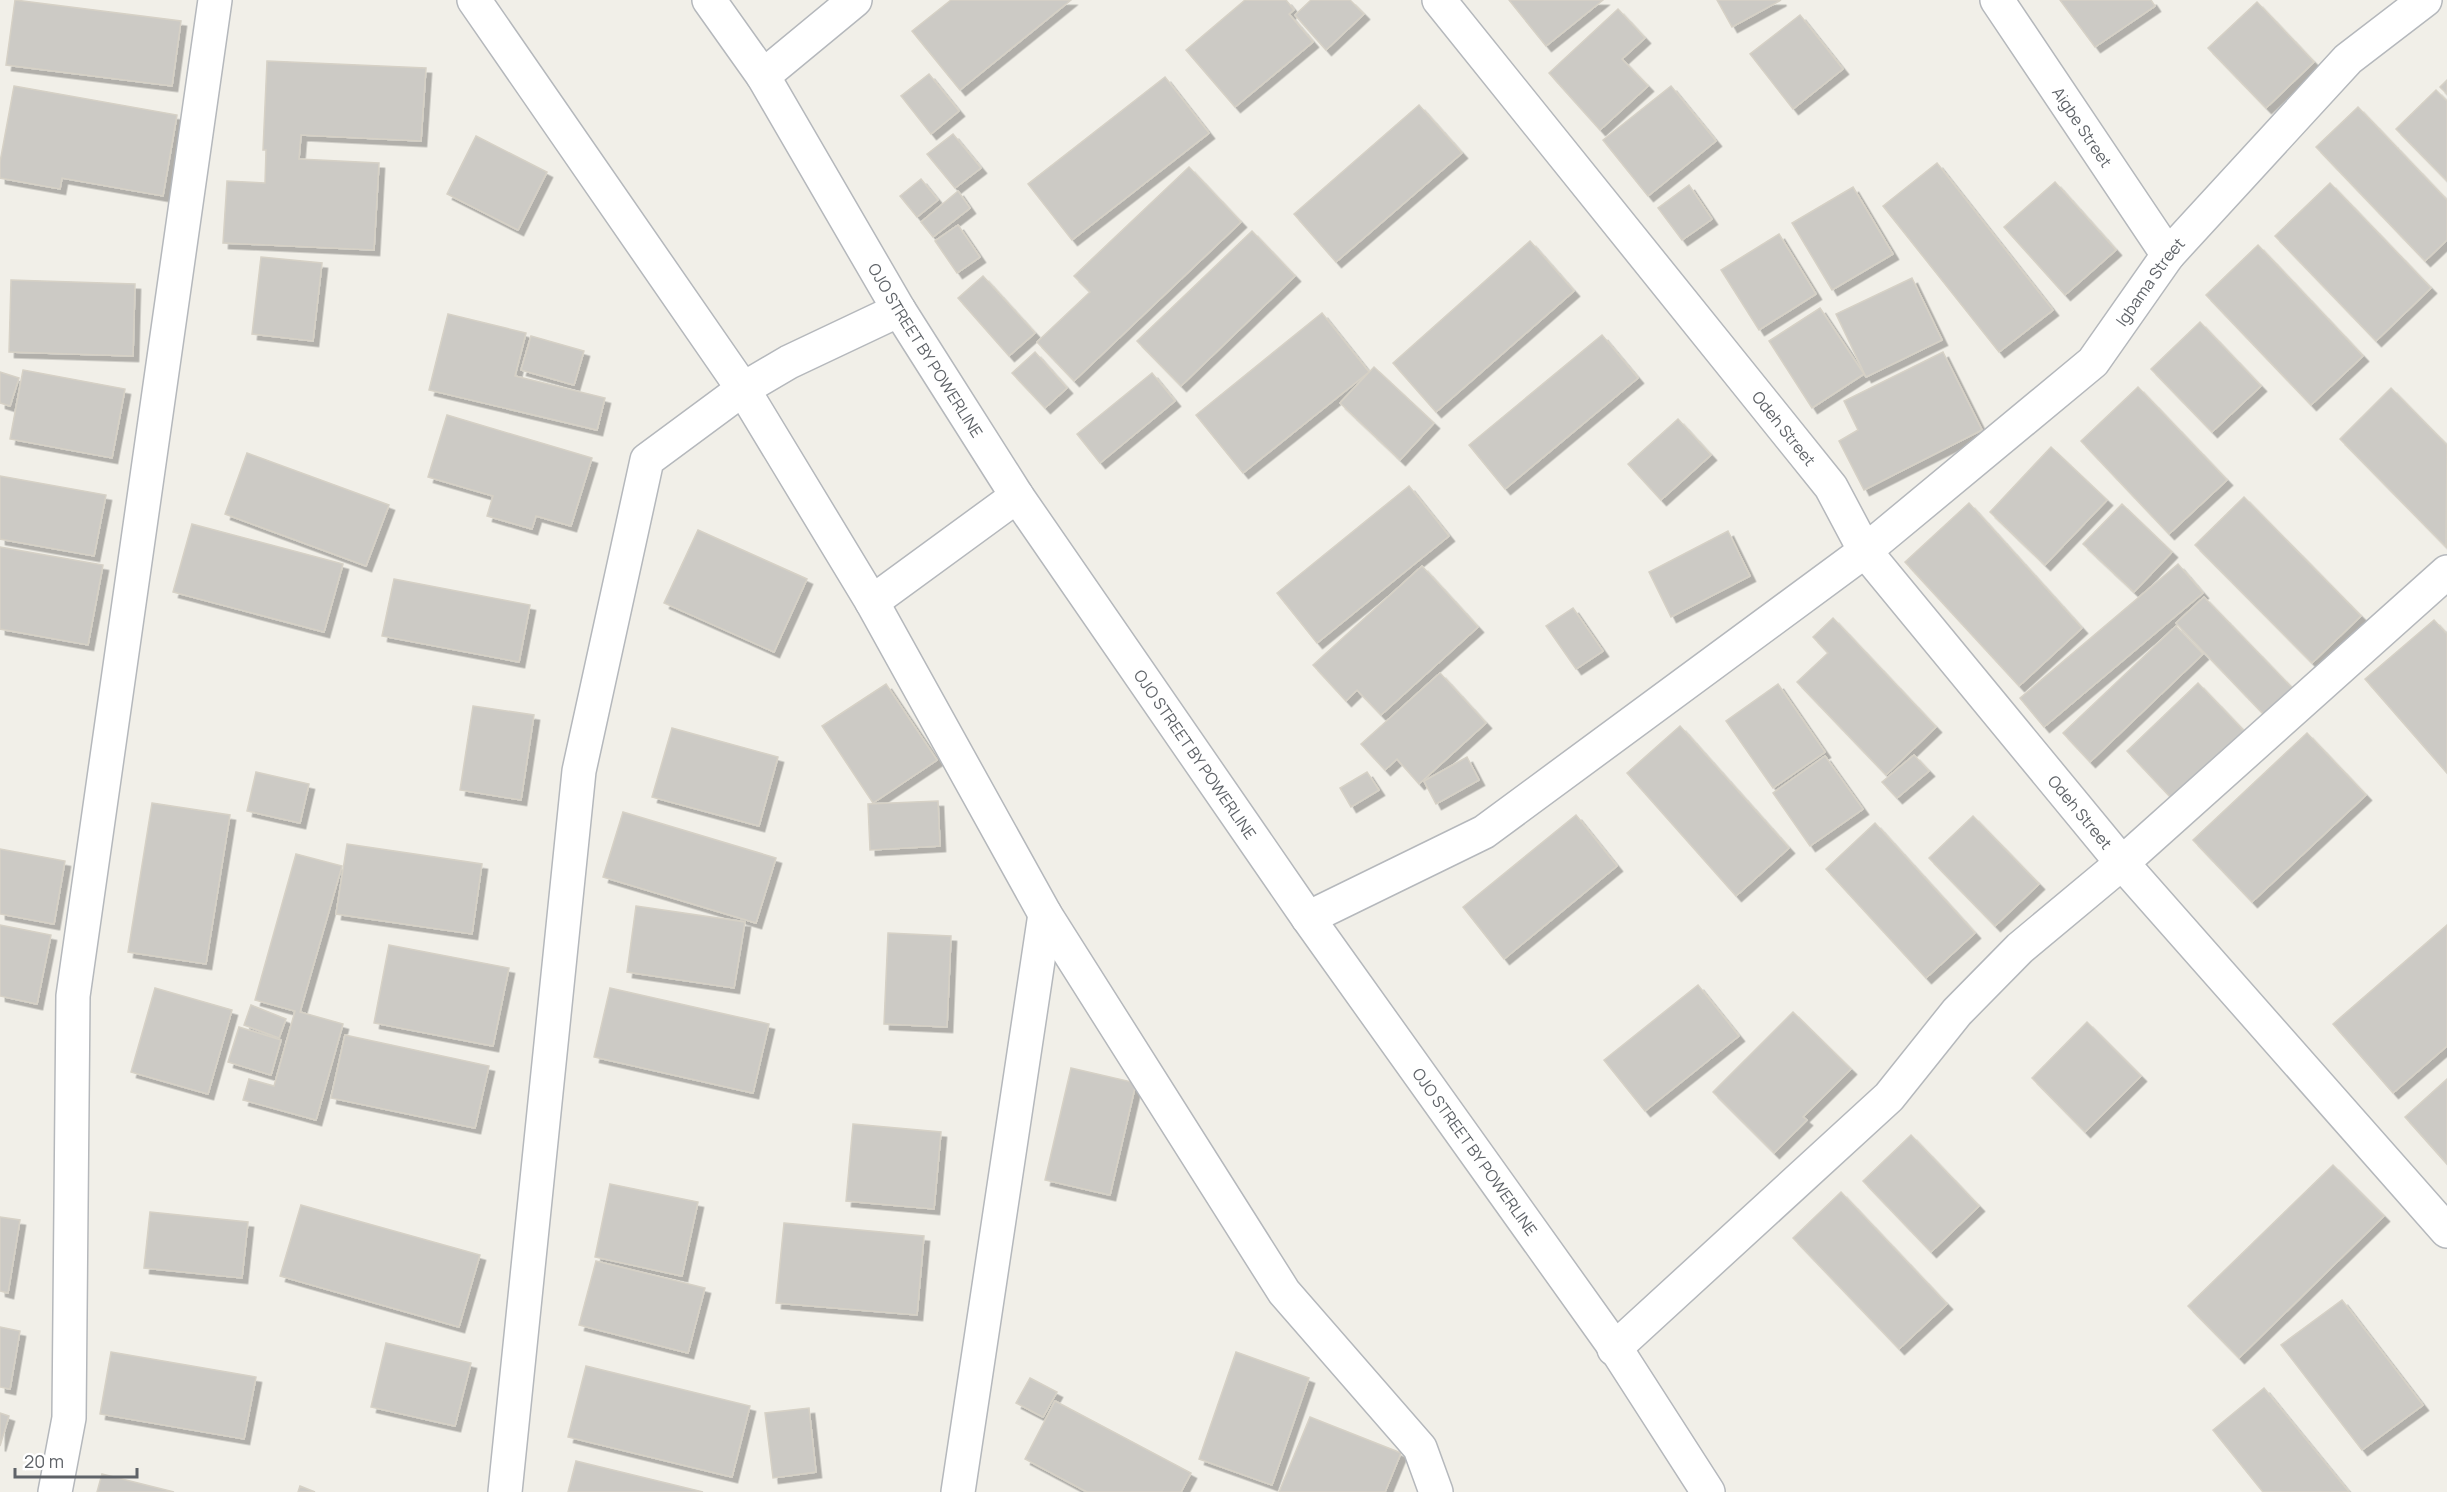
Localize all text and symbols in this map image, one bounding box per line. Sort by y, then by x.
street label: Aigbe Street [2047,83,2117,172]
street label: Igbama Street [2111,233,2190,330]
street label: OJO STREET BY POWERLINE [863,259,988,442]
street label: Odeh Street [1747,386,1821,470]
street label: OJO STREET BY POWERLINE [1129,665,1261,844]
street label: Odeh Street [2043,770,2117,854]
street label: OJO STREET BY POWERLINE [1407,1063,1542,1240]
scale bar [15,1441,136,1479]
text: 20 m [24,1449,64,1473]

